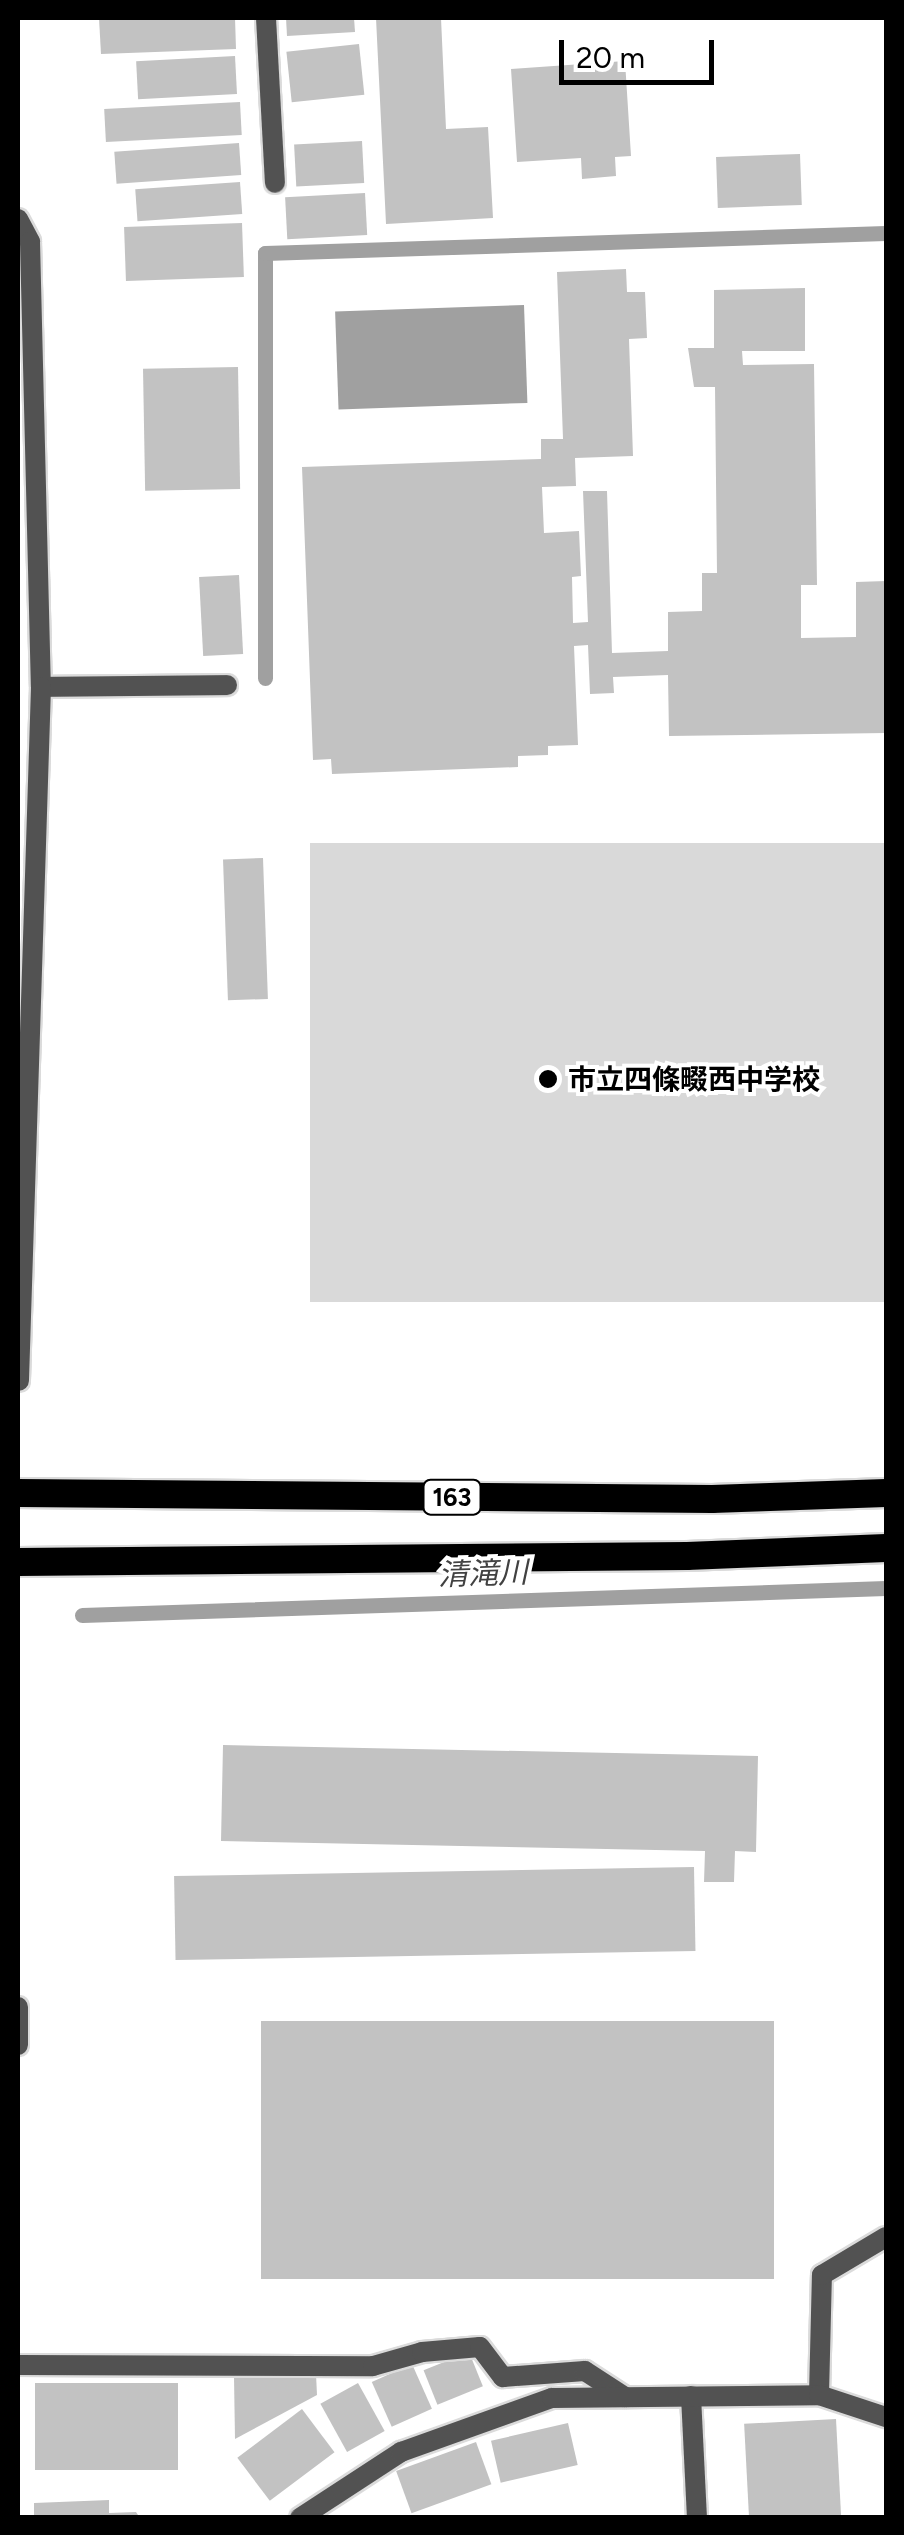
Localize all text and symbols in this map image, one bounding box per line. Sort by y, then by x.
scale bar [564,20,719,82]
text: 20 m [576,39,645,76]
place label: 市立四條畷西中学校 [568,1062,820,1096]
marker: 市立四條畷西中学校 [537,1068,559,1090]
road number: 163 [422,1477,482,1517]
water label: 清滝川 [437,1554,529,1594]

